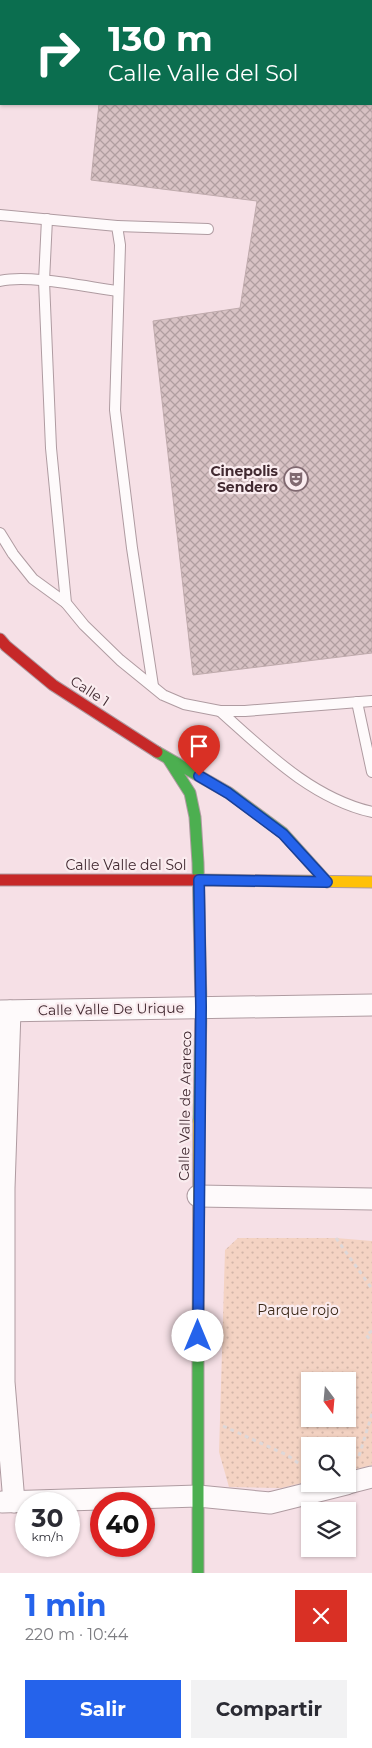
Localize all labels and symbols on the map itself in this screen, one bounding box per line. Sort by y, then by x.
place label: Cinepolis Sendero [210,462,279,496]
theatre icon: Cinepolis Sendero [283,466,309,492]
street label: Calle 1 [67,672,113,710]
pin [178,725,220,776]
street label: Calle Valle del Sol [65,856,187,874]
street label: Calle Valle De Urique [38,999,184,1019]
street label: Calle Valle de Arareco [175,1031,195,1181]
park label: Parque rojo [257,1301,339,1319]
position arrow [171,1309,223,1361]
north arrow [301,1372,356,1428]
speed limit sign: 40 [90,1492,155,1557]

